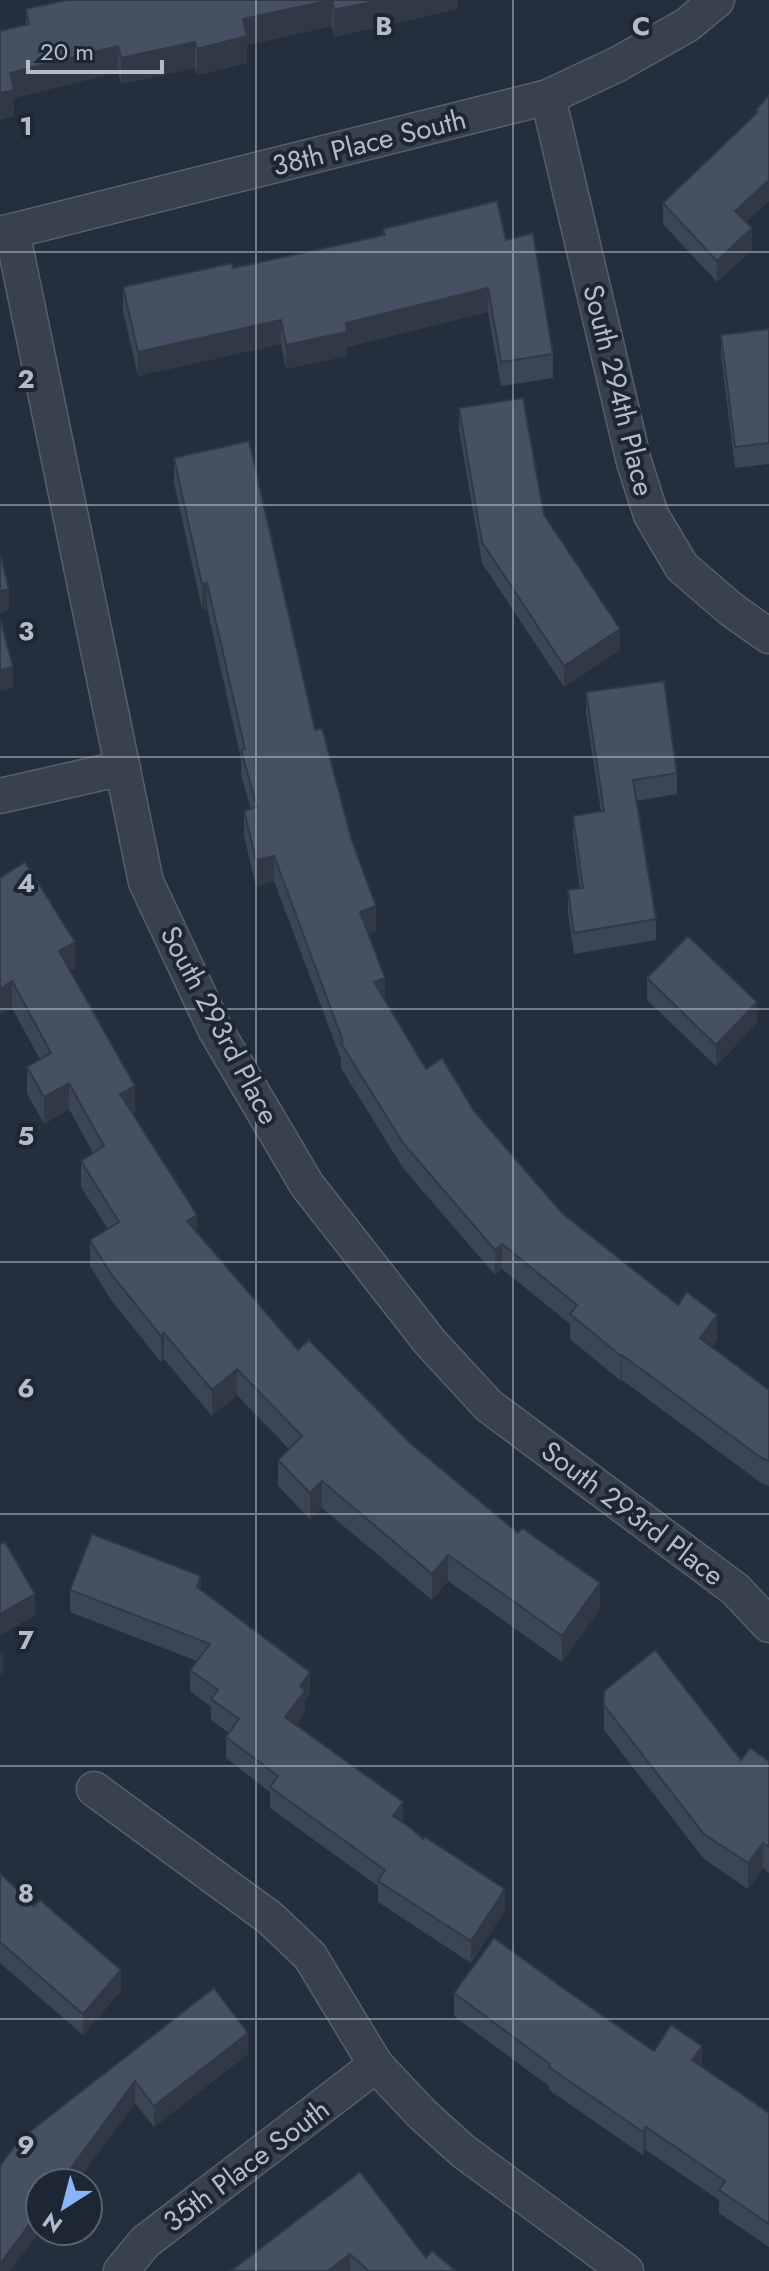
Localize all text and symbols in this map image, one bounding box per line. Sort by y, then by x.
text: B [375,7,393,45]
text: C [632,7,650,45]
scale bar [28,24,162,74]
text: 20 m [40,34,94,69]
street label: 38th Place South [268,99,470,186]
text: 1 [19,107,33,145]
street label: South 294th Place [572,280,665,500]
text: 2 [17,360,35,398]
text: 3 [18,612,34,650]
text: 4 [17,864,35,902]
street label: South 293rd Place [150,919,289,1132]
text: 5 [18,1117,34,1155]
text: 6 [17,1369,35,1407]
street label: South 293rd Place [533,1431,733,1596]
text: 7 [18,1621,34,1659]
text: 8 [18,1874,34,1912]
street label: 35th Place South [154,2089,338,2242]
text: 9 [17,2126,35,2164]
north arrow [24,2167,104,2247]
text: N [36,2205,69,2241]

